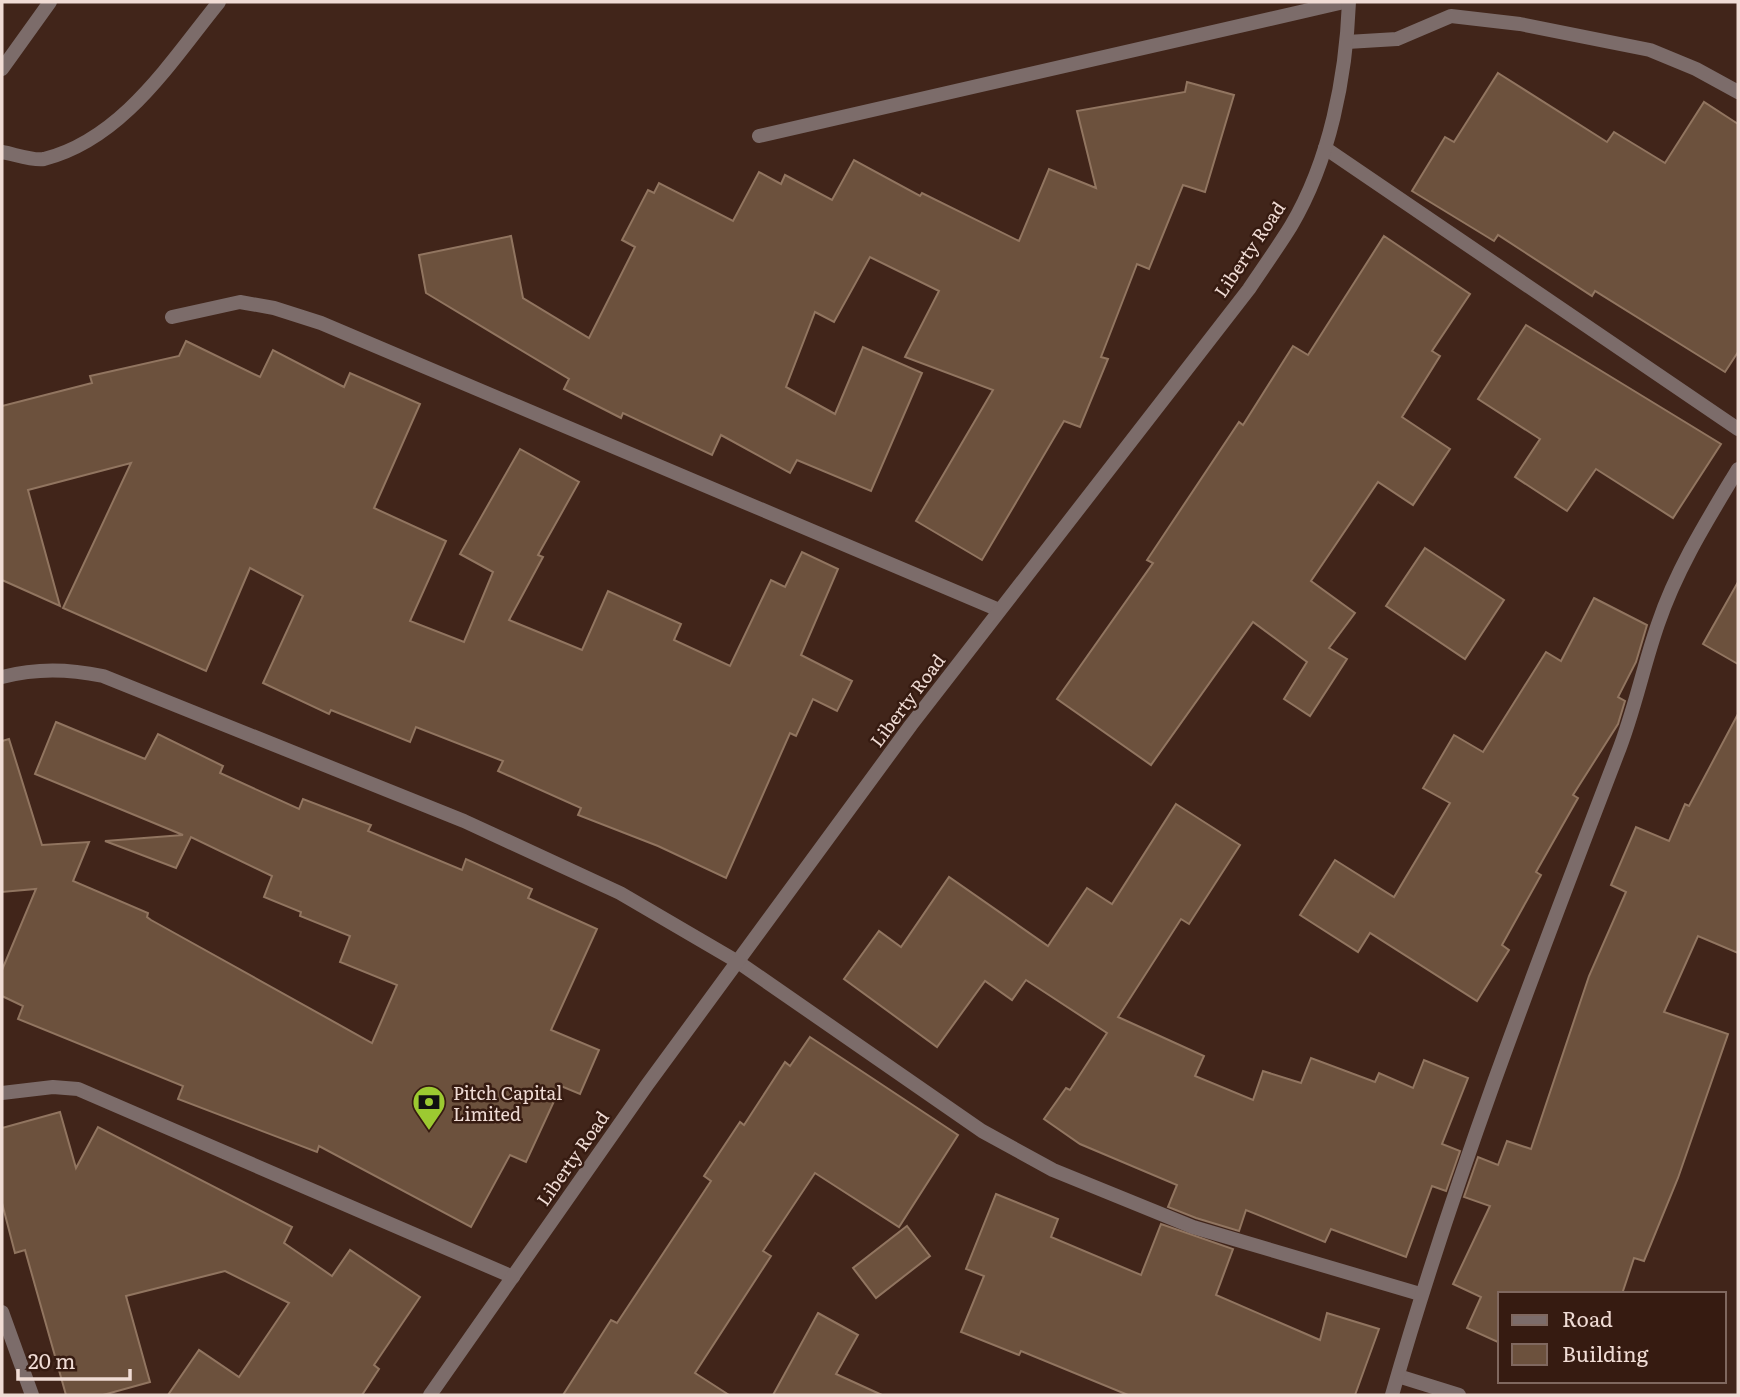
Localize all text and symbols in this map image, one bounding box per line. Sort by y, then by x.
street label: Liberty Road [1207,196,1291,302]
street label: Liberty Road [863,648,951,752]
place label: Pitch Capital Limited [453,1079,562,1127]
bank icon: Pitch Capital Limited [410,1083,448,1132]
street label: Liberty Road [529,1105,615,1211]
legend [1498,1292,1726,1383]
text: Road [1562,1302,1613,1333]
text: Building [1562,1337,1649,1368]
scale bar [18,1338,130,1382]
text: 20 m [28,1344,75,1375]

